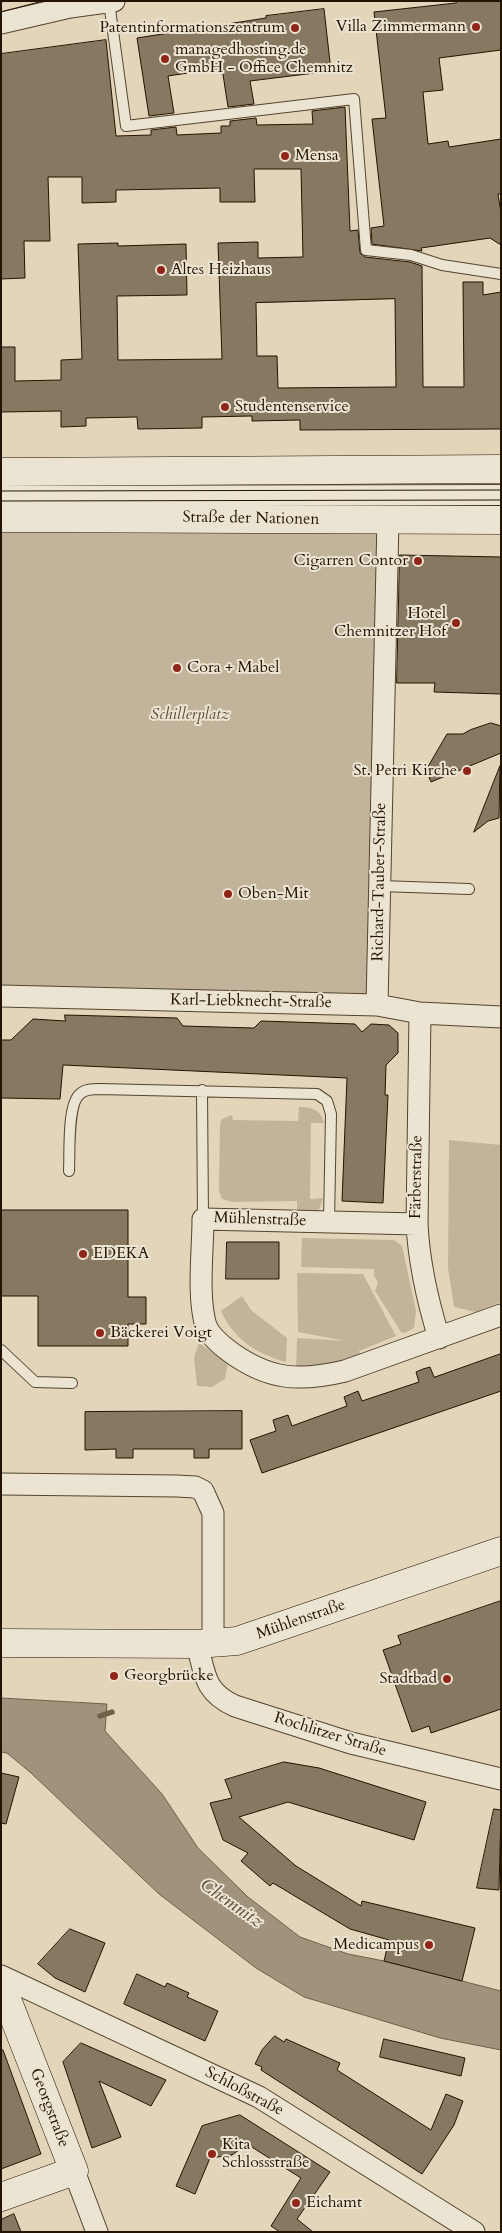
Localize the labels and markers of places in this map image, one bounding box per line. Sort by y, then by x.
place label: Villa Zimmermann [336,17,466,37]
place label: Patentinformationszentrum [99,18,285,38]
marker: Villa Zimmermann [470,21,482,33]
marker: Patentinformationszentrum [289,22,301,34]
place label: managedhosting.de GmbH - Office Chemnitz [175,40,353,78]
marker: managedhosting.de GmbH - Office Chemnitz [159,53,171,65]
place label: Mensa [295,146,339,166]
marker: Mensa [279,150,291,162]
place label: Altes Heizhaus [171,260,271,280]
marker: Altes Heizhaus [155,264,167,276]
place label: Studentenservice [235,397,349,417]
marker: Studentenservice [219,401,231,413]
place label: Cigarren Contor [294,551,408,571]
marker: Cigarren Contor [412,555,424,567]
place label: Hotel Chemnitzer Hof [334,604,446,642]
marker: Hotel Chemnitzer Hof [450,617,462,629]
place label: Cora + Mabel [187,658,279,678]
marker: Cora + Mabel [171,662,183,674]
place label: St. Petri Kirche [354,761,457,781]
marker: St. Petri Kirche [461,765,473,777]
place label: Oben-Mit [238,884,309,904]
marker: Oben-Mit [222,888,234,900]
place label: EDEKA [93,1244,149,1264]
marker: EDEKA [77,1248,89,1260]
place label: Bäckerei Voigt [110,1323,212,1343]
marker: Bäckerei Voigt [94,1327,106,1339]
place label: Georgbrücke [124,1666,214,1686]
place label: Stadtbad [379,1669,437,1689]
marker: Georgbrücke [108,1670,120,1682]
marker: Stadtbad [441,1673,453,1685]
place label: Medicampus [333,1935,419,1955]
marker: Medicampus [423,1939,435,1951]
place label: Kita Schlossstraße [222,2135,309,2173]
marker: Kita Schlossstraße [206,2148,218,2160]
place label: Eichamt [306,2193,362,2213]
marker: Eichamt [290,2197,302,2209]

